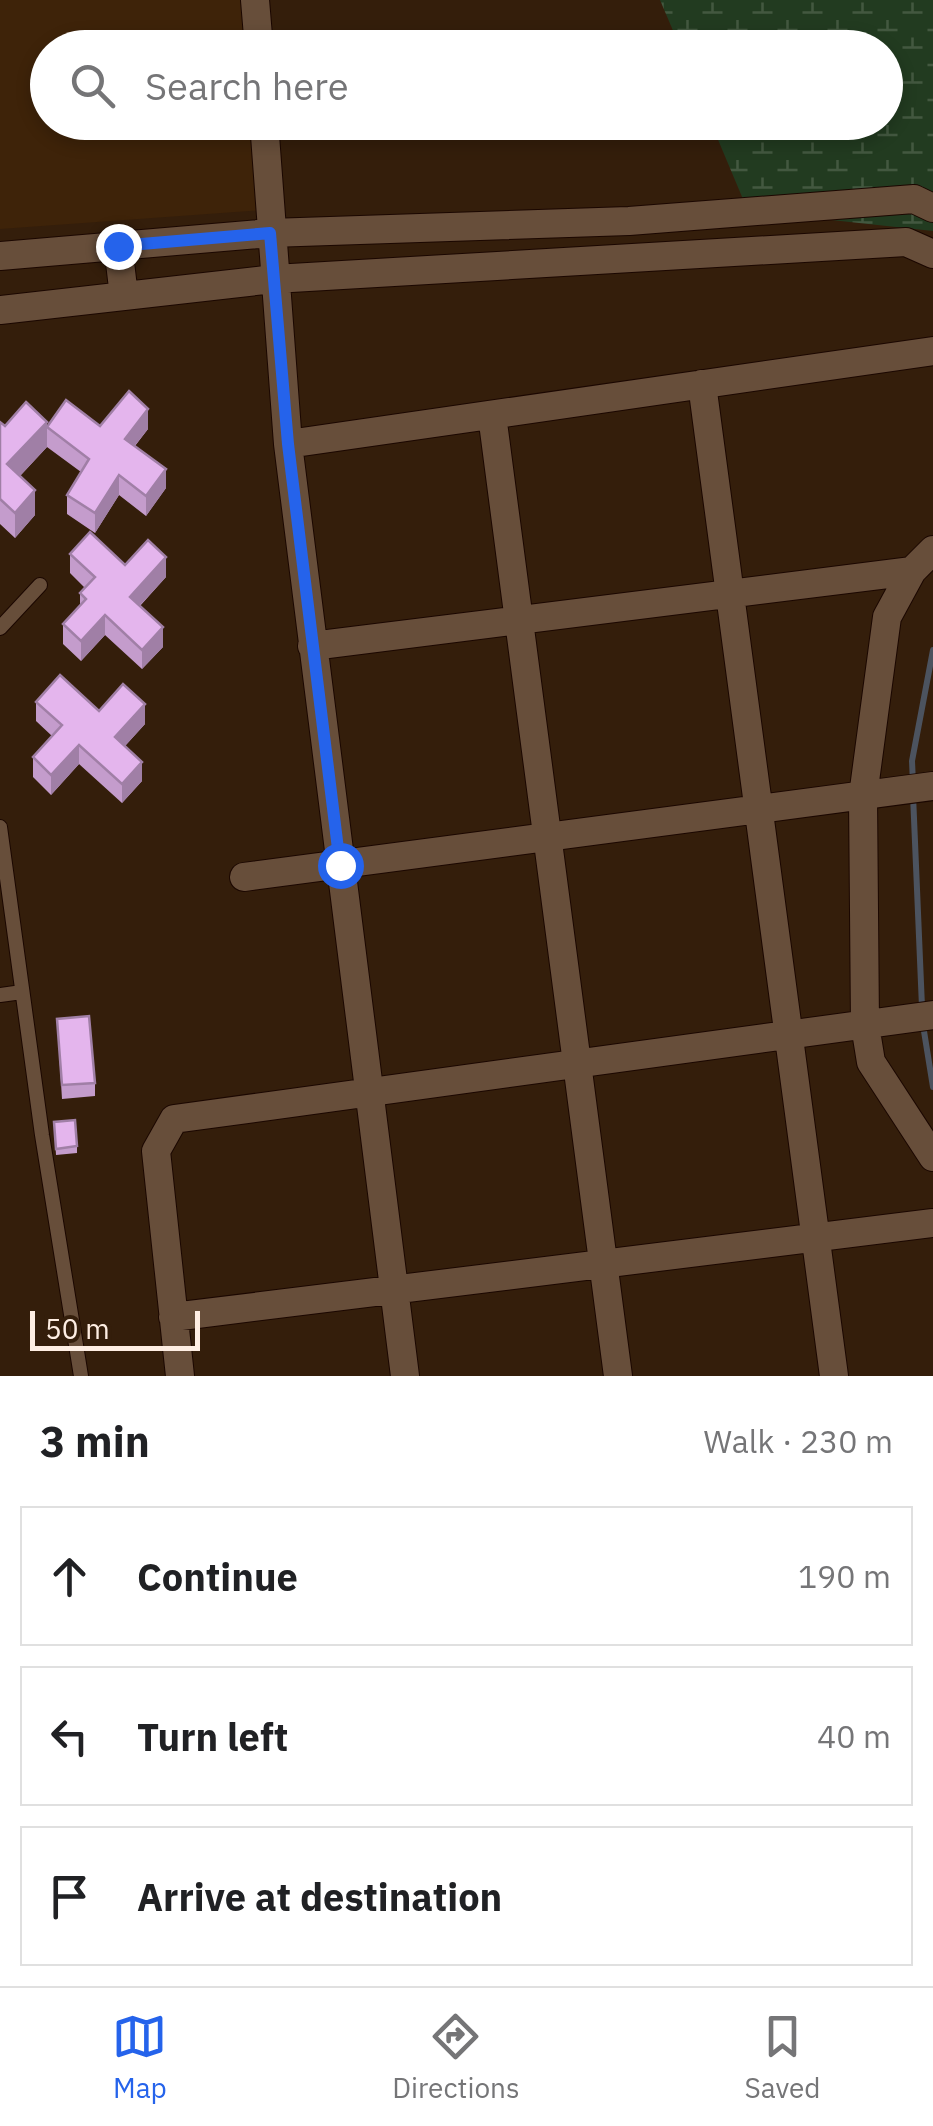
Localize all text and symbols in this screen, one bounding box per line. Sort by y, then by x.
search box [30,30,903,140]
icon: search [65,58,120,113]
text: Search here [145,61,349,110]
route end [96,224,142,270]
route start [318,843,364,889]
scale bar [30,1306,200,1350]
text: 50 m [45,1310,110,1347]
text: 3 min [40,1414,150,1469]
text: Walk · 230 m [704,1420,893,1462]
icon: ahead [42,1549,97,1604]
text: Continue [137,1552,298,1601]
text: 190 m [798,1555,891,1597]
icon: left [42,1709,97,1764]
text: Turn left [137,1712,288,1761]
text: 40 m [817,1715,891,1757]
icon: arrive [42,1869,97,1924]
text: Arrive at destination [137,1872,502,1921]
tab: Map [112,2009,167,2106]
tab: Directions [392,2009,520,2106]
tab: Saved [744,2009,821,2106]

